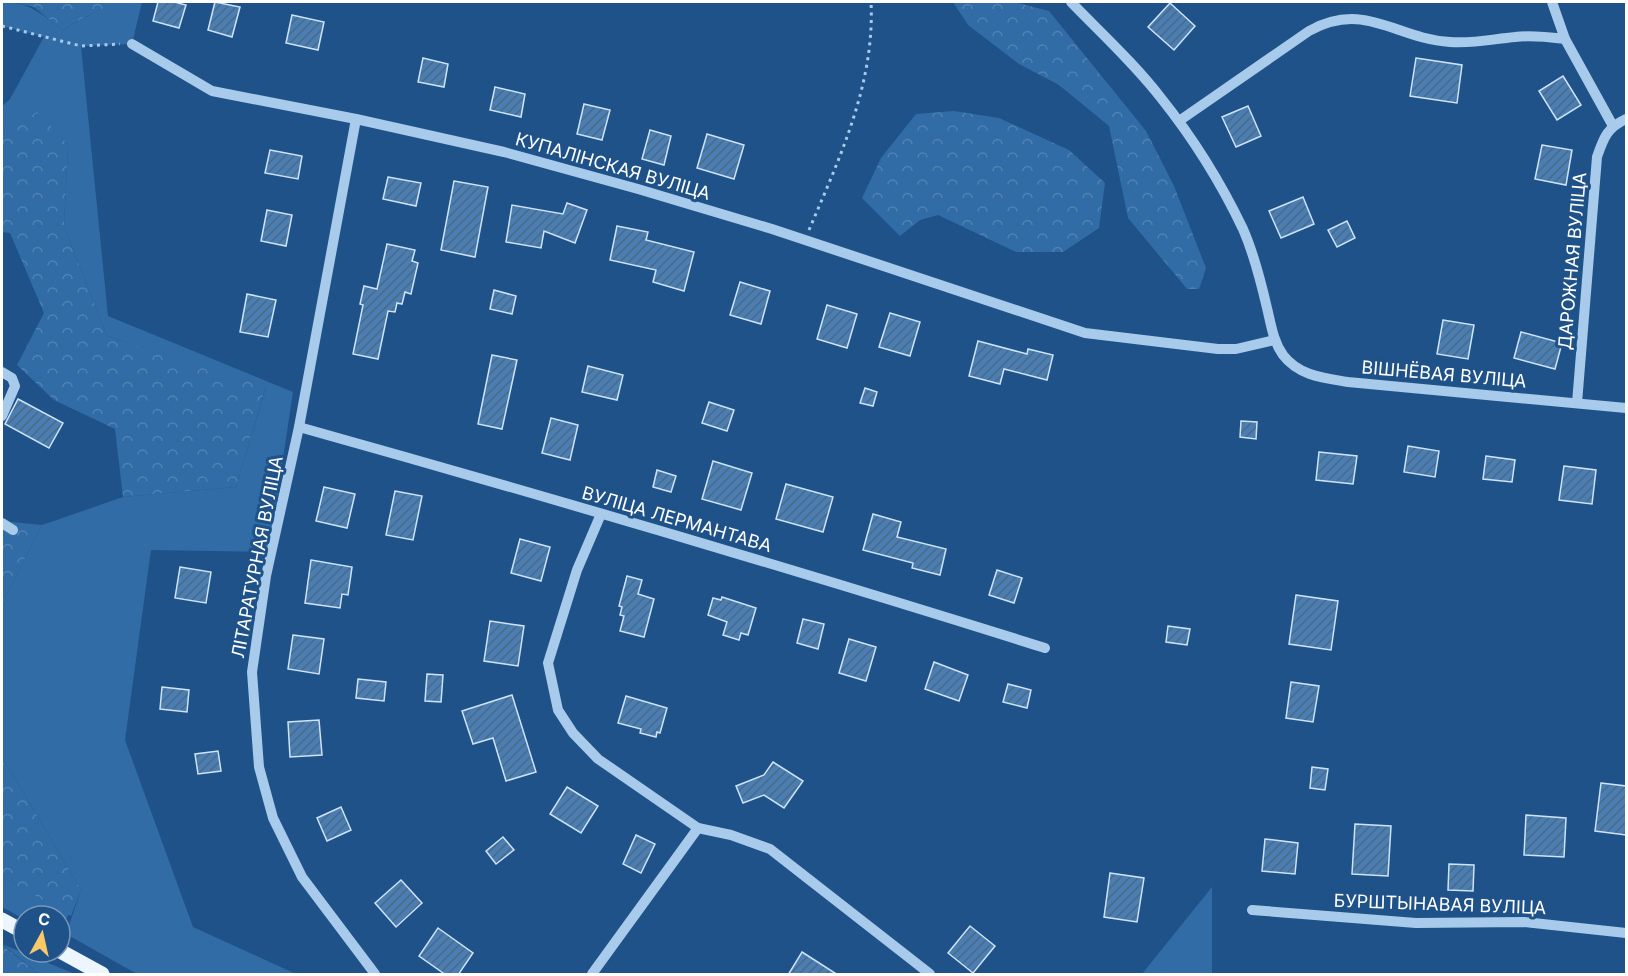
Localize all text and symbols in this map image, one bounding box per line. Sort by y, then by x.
street label: КУПАЛІНСКАЯ ВУЛІЦА [513,128,713,204]
street label: ДАРОЖНАЯ ВУЛІЦА [1554,171,1590,351]
street label: ВІШНЁВАЯ ВУЛІЦА [1361,355,1528,392]
street label: ЛІТАРАТУРНАЯ ВУЛІЦА [227,454,287,660]
street label: ВУЛІЦА ЛЕРМАНТАВА [580,482,774,556]
street label: БУРШТЫНАВАЯ ВУЛІЦА [1333,890,1547,918]
north arrow [12,904,72,964]
text: С [37,908,51,930]

